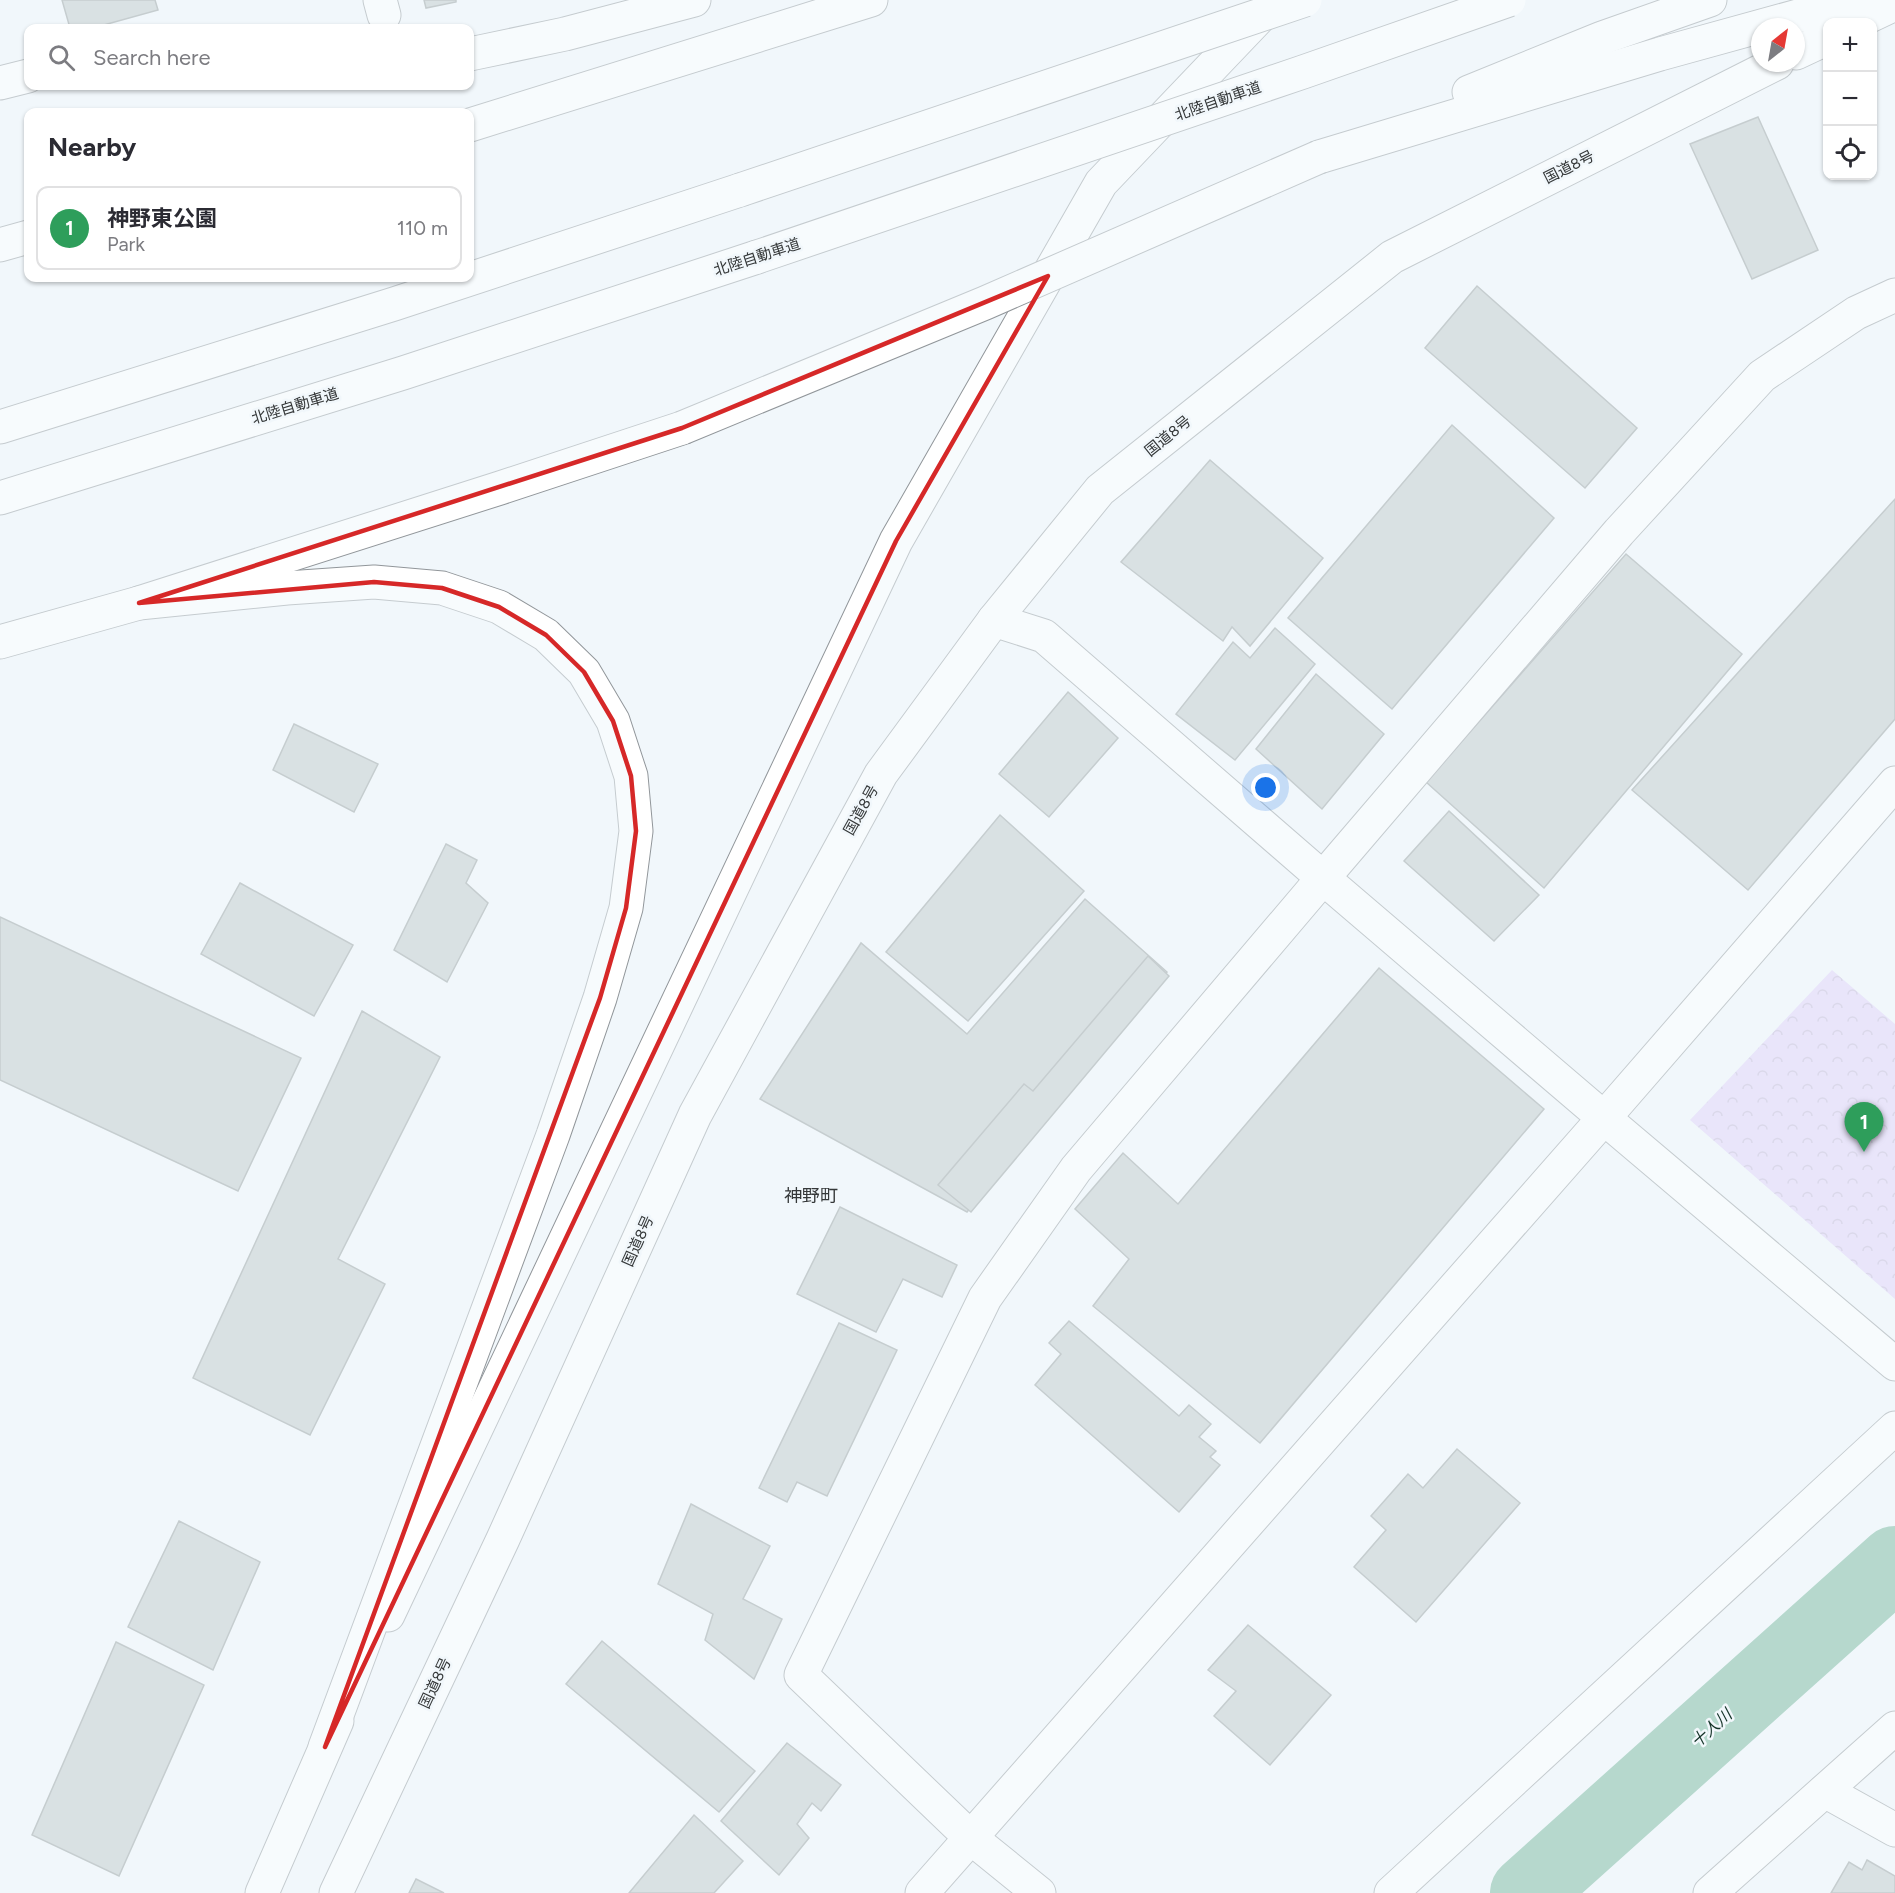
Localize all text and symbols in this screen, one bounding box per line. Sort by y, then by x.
north arrow [1751,18,1805,72]
map controls [1823,18,1877,180]
button: + [1823,18,1877,72]
search box [24,24,474,90]
icon: search [45,41,78,74]
text: Search here [93,44,211,71]
button: − [1823,72,1877,126]
street label: 北陸自動車道 [1173,78,1263,124]
button: locate [1823,126,1877,180]
text: Nearby [48,131,136,163]
street label: 国道8号 [1541,147,1597,187]
text: 神野東公園 [107,205,217,232]
text: 1 [65,216,74,240]
text: 110 m [397,216,448,240]
text: Park [107,232,145,256]
street label: 北陸自動車道 [711,235,803,279]
street label: 北陸自動車道 [249,384,341,428]
street label: 国道8号 [1141,412,1195,460]
your location [1251,773,1280,802]
street label: 国道8号 [840,782,882,838]
pin: 1 [1844,1102,1884,1152]
district label: 神野町 [784,1185,838,1207]
street label: 国道8号 [619,1213,657,1269]
street label: 国道8号 [415,1655,455,1711]
water label: 十人川 [1687,1704,1737,1751]

